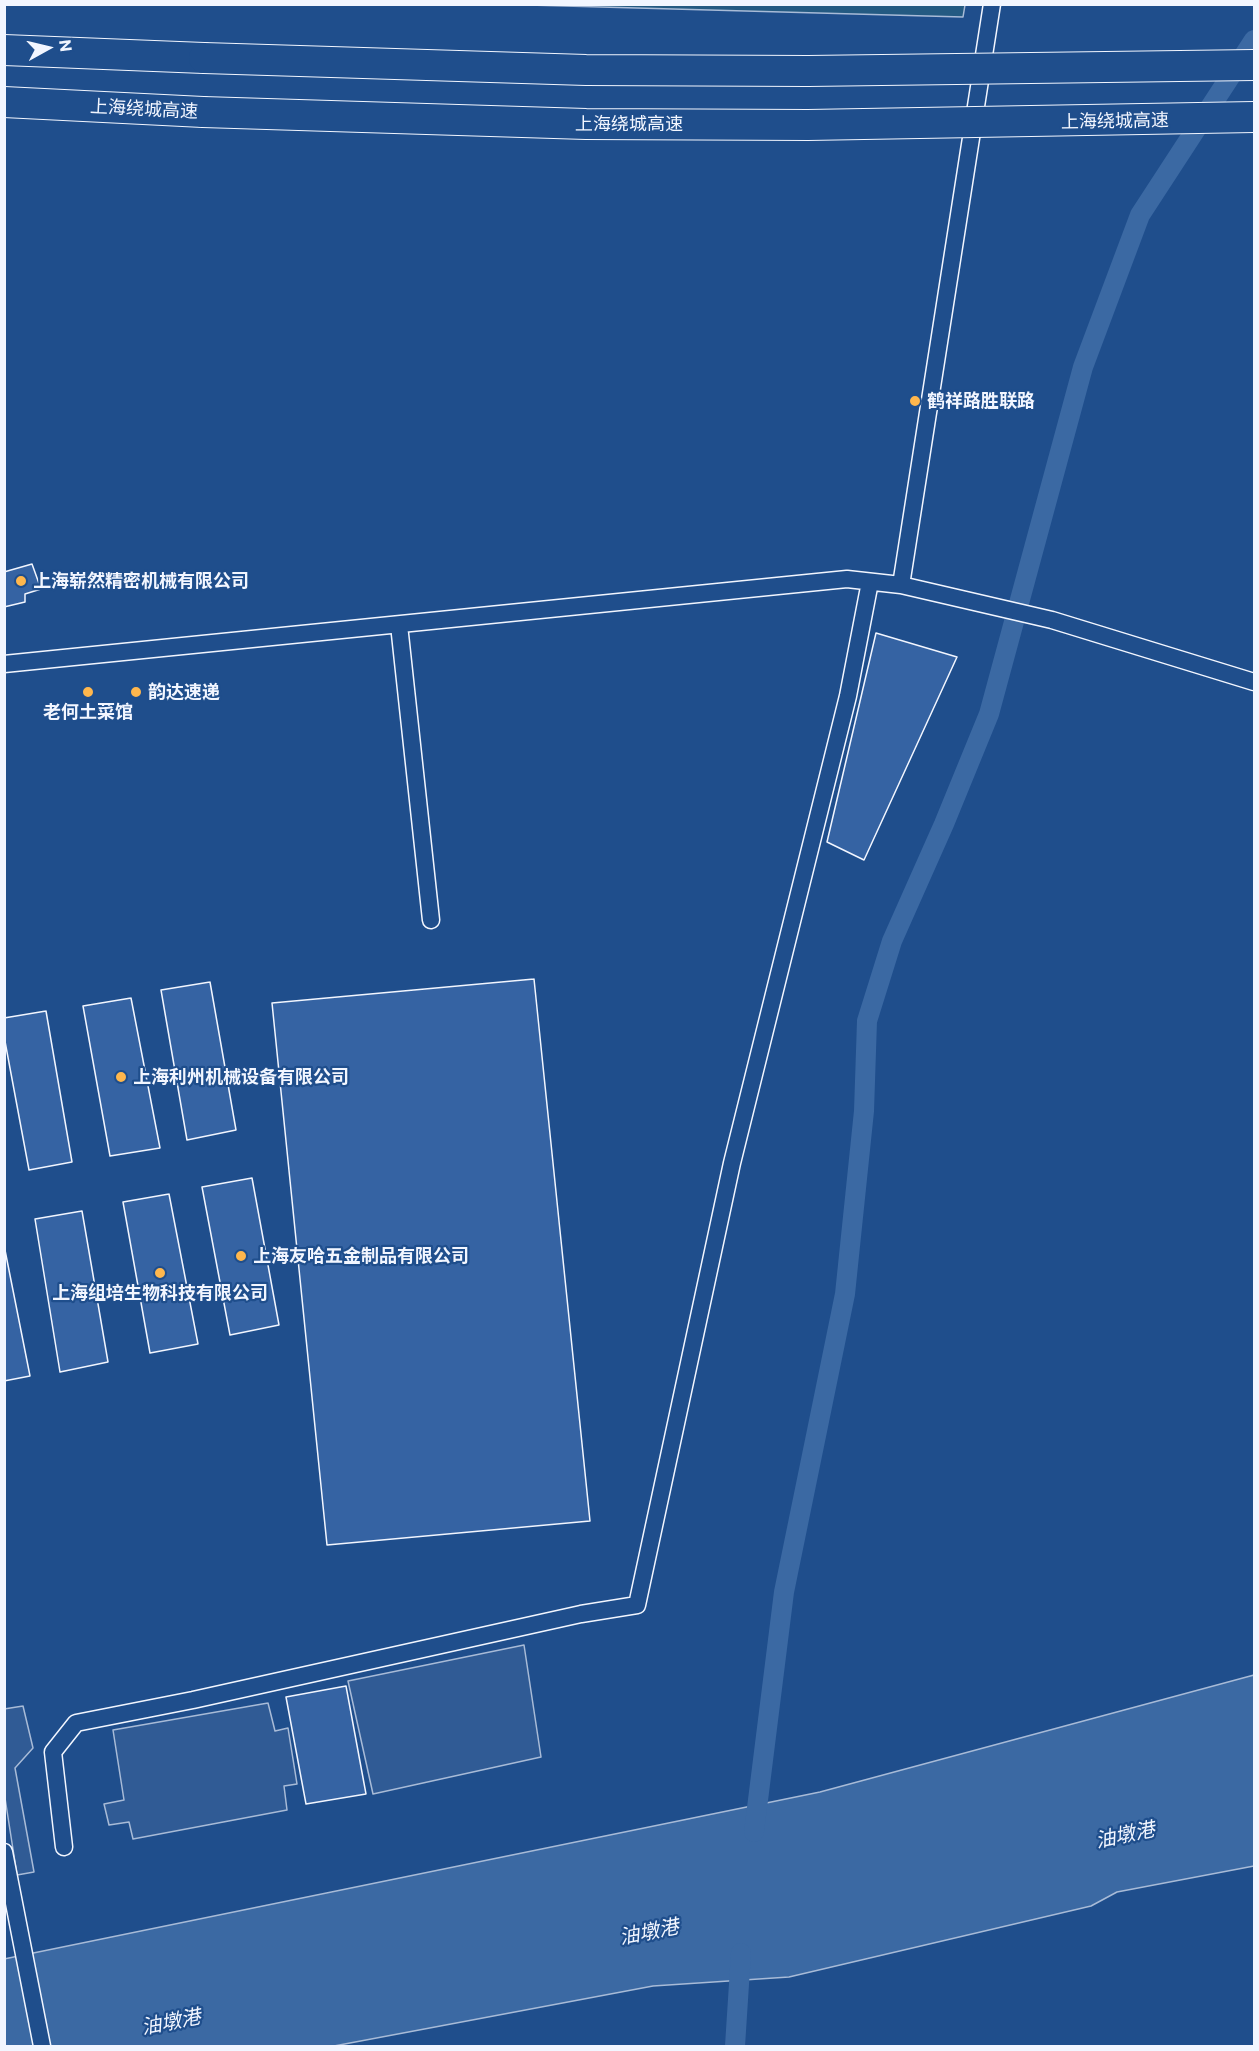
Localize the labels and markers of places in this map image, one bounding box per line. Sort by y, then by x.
place label: 鹤祥路胜联路 [927,390,1035,412]
marker: 鹤祥路胜联路 [908,394,922,408]
place label: 上海崭然精密机械有限公司 [33,570,249,592]
marker: 上海崭然精密机械有限公司 [14,574,28,588]
place label: 韵达速递 [148,681,220,703]
marker: 老何土菜馆 [81,685,95,699]
marker: 韵达速递 [129,685,143,699]
place label: 老何土菜馆 [43,701,133,723]
place label: 上海利州机械设备有限公司 [133,1066,349,1088]
marker: 上海利州机械设备有限公司 [114,1070,128,1084]
place label: 上海友哈五金制品有限公司 [253,1245,469,1267]
marker: 上海友哈五金制品有限公司 [234,1249,248,1263]
marker: 上海组培生物科技有限公司 [153,1266,167,1280]
place label: 上海组培生物科技有限公司 [52,1282,268,1304]

